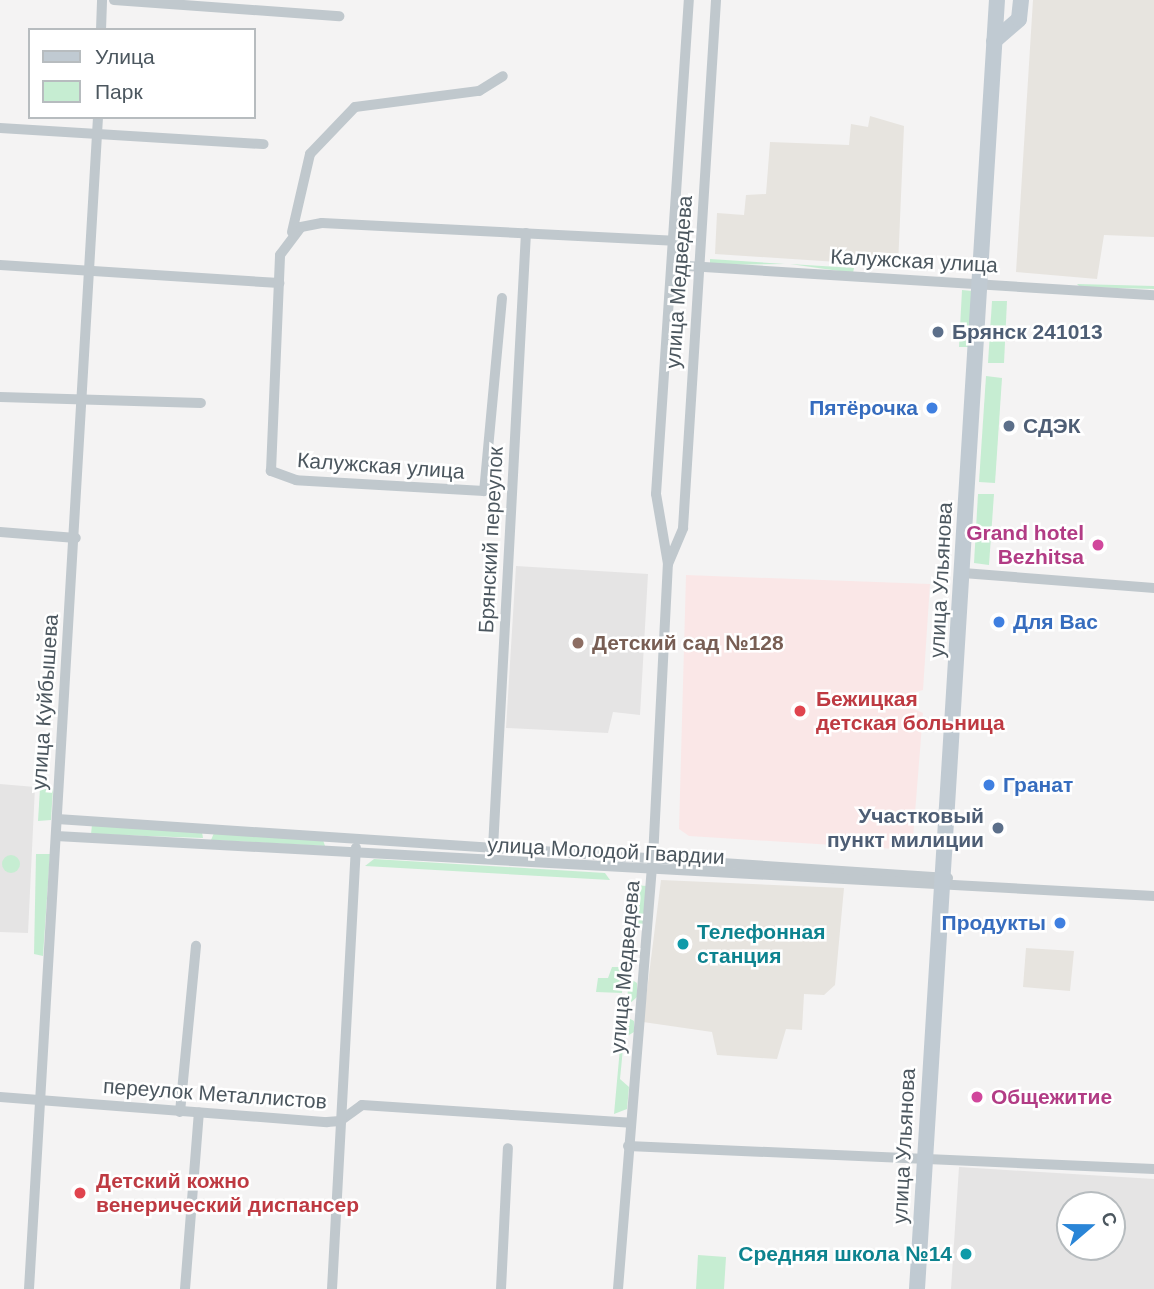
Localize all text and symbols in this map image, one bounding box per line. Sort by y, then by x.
legend [28,28,256,119]
text: Улица [95,45,155,68]
text: Парк [95,80,143,103]
street label: улица Медведева [660,195,698,369]
street label: Калужская улица [830,244,998,278]
place label: Брянск 241013 [952,319,1103,345]
marker: Брянск 241013 [930,324,946,340]
place label: Пятёрочка [809,395,918,421]
marker: Пятёрочка [924,400,940,416]
place label: СДЭК [1023,413,1081,439]
marker: СДЭК [1001,418,1017,434]
street label: Брянский переулок [474,446,508,634]
street label: Калужская улица [296,448,466,484]
street label: улица Ульянова [924,501,958,659]
place label: Grand hotel Bezhitsa [966,520,1084,570]
marker: Grand hotel Bezhitsa [1090,537,1106,553]
place label: Для Вас [1013,609,1098,635]
street label: улица Куйбышева [26,613,64,791]
marker: Для Вас [991,614,1007,630]
place label: Детский сад №128 [592,630,784,656]
marker: Детский сад №128 [570,635,586,651]
place label: Бежицкая детская больница [816,686,1005,736]
marker: Бежицкая детская больница [790,701,810,721]
place label: Гранат [1003,772,1073,798]
marker: Гранат [981,777,997,793]
place label: Участковый пункт милиции [827,803,984,853]
marker: Участковый пункт милиции [990,820,1006,836]
street label: улица Молодой Гвардии [487,832,725,870]
street label: улица Медведева [605,880,645,1054]
place label: Продукты [942,910,1046,936]
marker: Продукты [1052,915,1068,931]
place label: Телефонная станция [697,919,825,969]
marker: Телефонная станция [675,936,691,952]
street label: улица Ульянова [887,1067,921,1225]
street label: переулок Металлистов [102,1074,328,1114]
place label: Общежитие [991,1084,1112,1110]
marker: Общежитие [969,1089,985,1105]
place label: Детский кожно венерический диспансер [96,1168,359,1218]
marker: Детский кожно венерический диспансер [70,1183,90,1203]
north arrow [1056,1191,1126,1261]
text: С [1097,1209,1122,1229]
place label: Средняя школа №14 [738,1241,952,1267]
marker: Средняя школа №14 [958,1246,974,1262]

